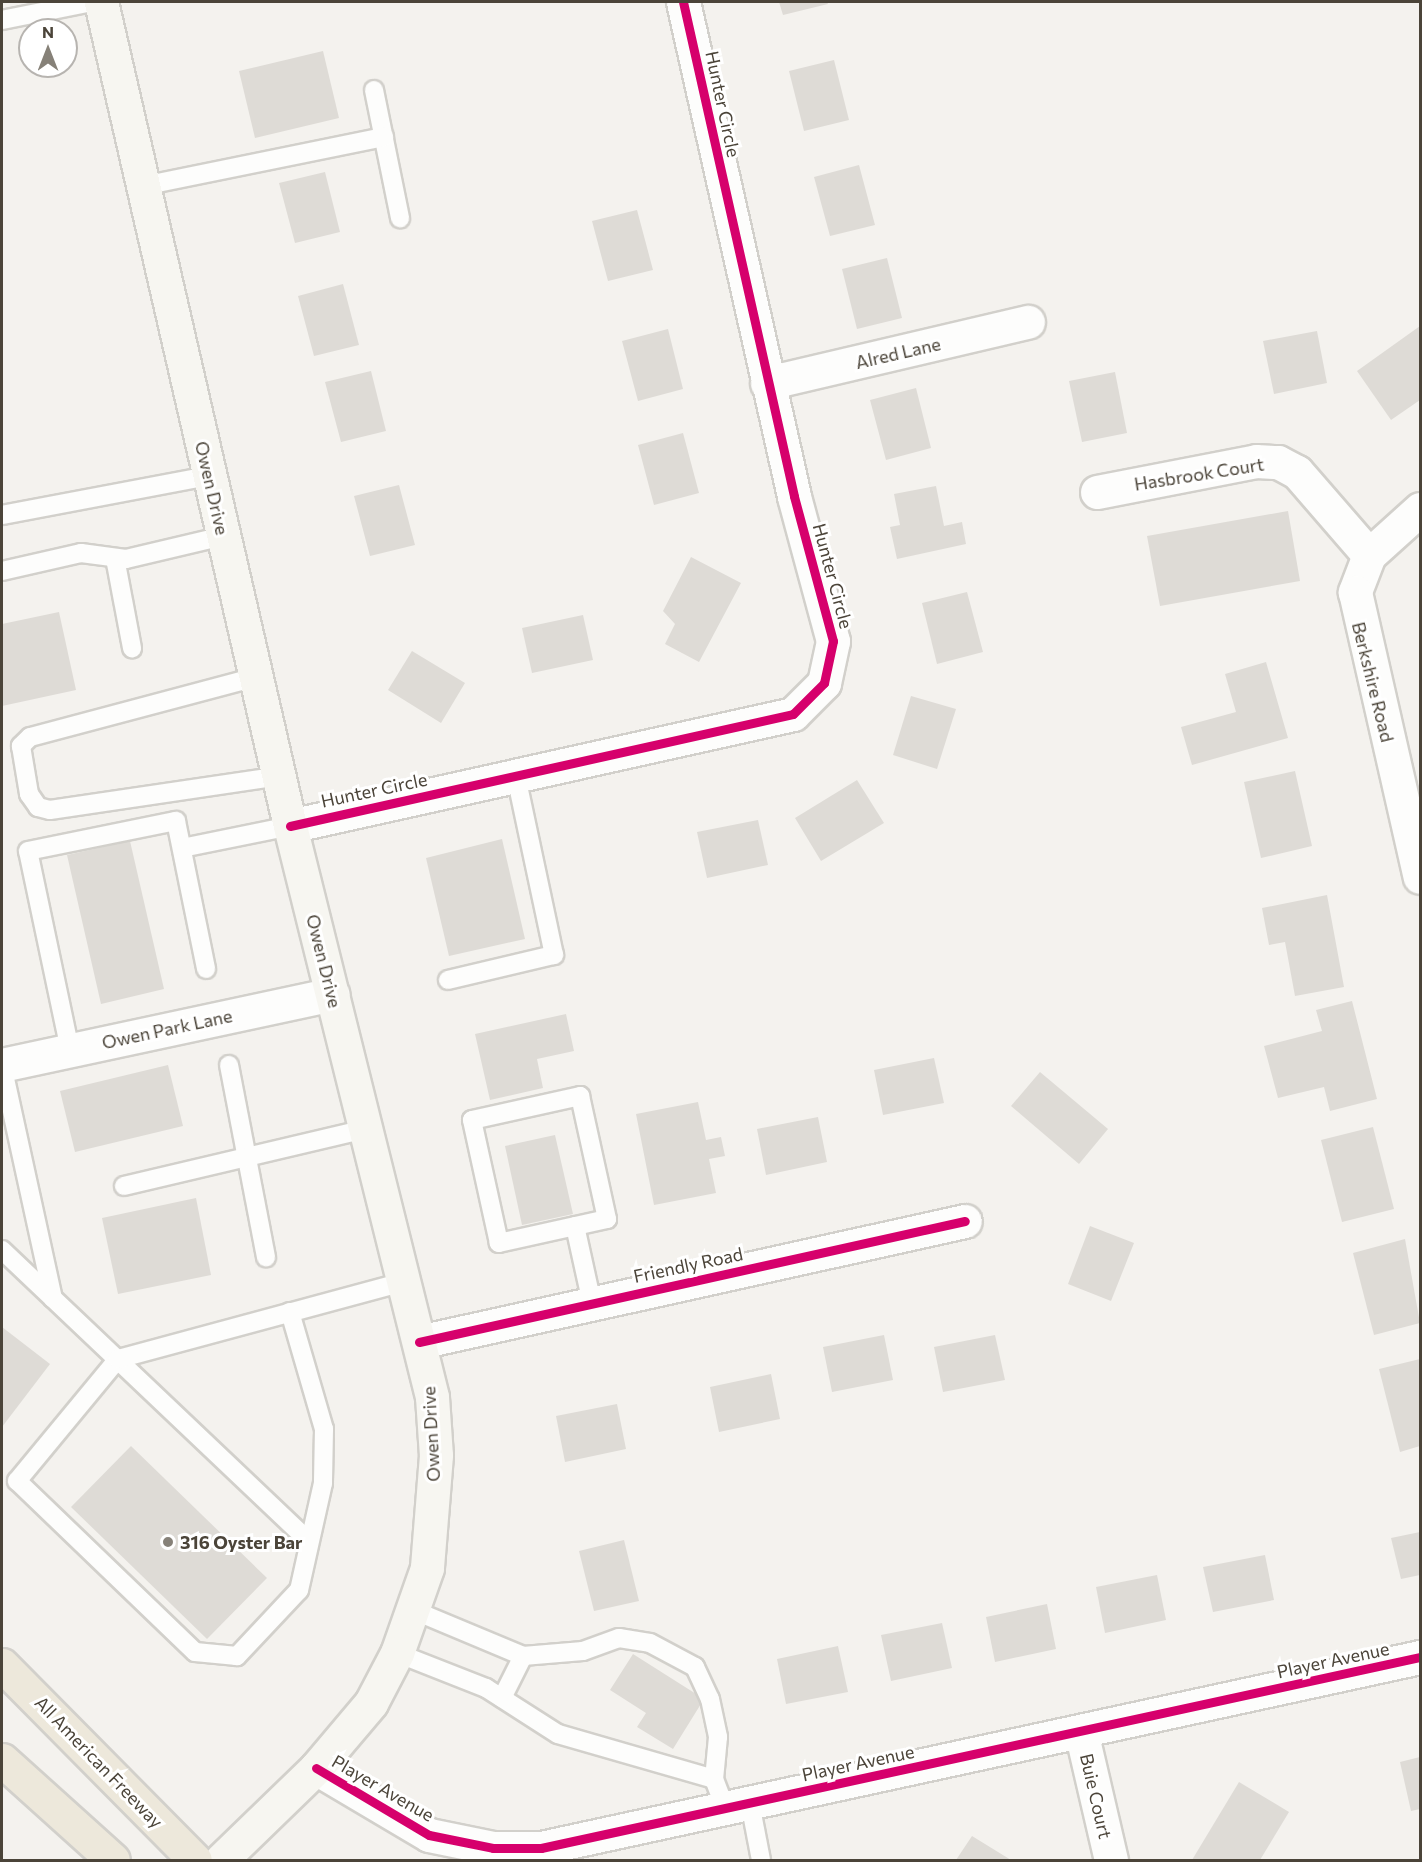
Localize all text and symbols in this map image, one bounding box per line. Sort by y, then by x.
north arrow [18,18,78,78]
text: N [42,22,54,41]
street label: Hunter Circle [701,49,745,159]
street label: Alred Lane [853,333,943,373]
street label: Owen Drive [191,439,233,537]
street label: Hasbrook Court [1133,453,1265,495]
street label: Hunter Circle [809,521,857,631]
street label: Berkshire Road [1348,620,1398,744]
street label: Hunter Circle [319,768,429,812]
street label: Owen Drive [302,912,346,1010]
street label: Owen Park Lane [100,1005,234,1053]
street label: Friendly Road [631,1243,745,1287]
street label: Owen Drive [418,1386,444,1482]
place label: 316 Oyster Bar [180,1531,302,1553]
marker: 316 Oyster Bar [161,1535,175,1549]
street label: Player Avenue [1275,1638,1391,1682]
street label: All American Freeway [30,1692,168,1832]
street label: Player Avenue [800,1741,916,1785]
street label: Player Avenue [328,1750,438,1826]
street label: Buie Court [1076,1751,1116,1841]

